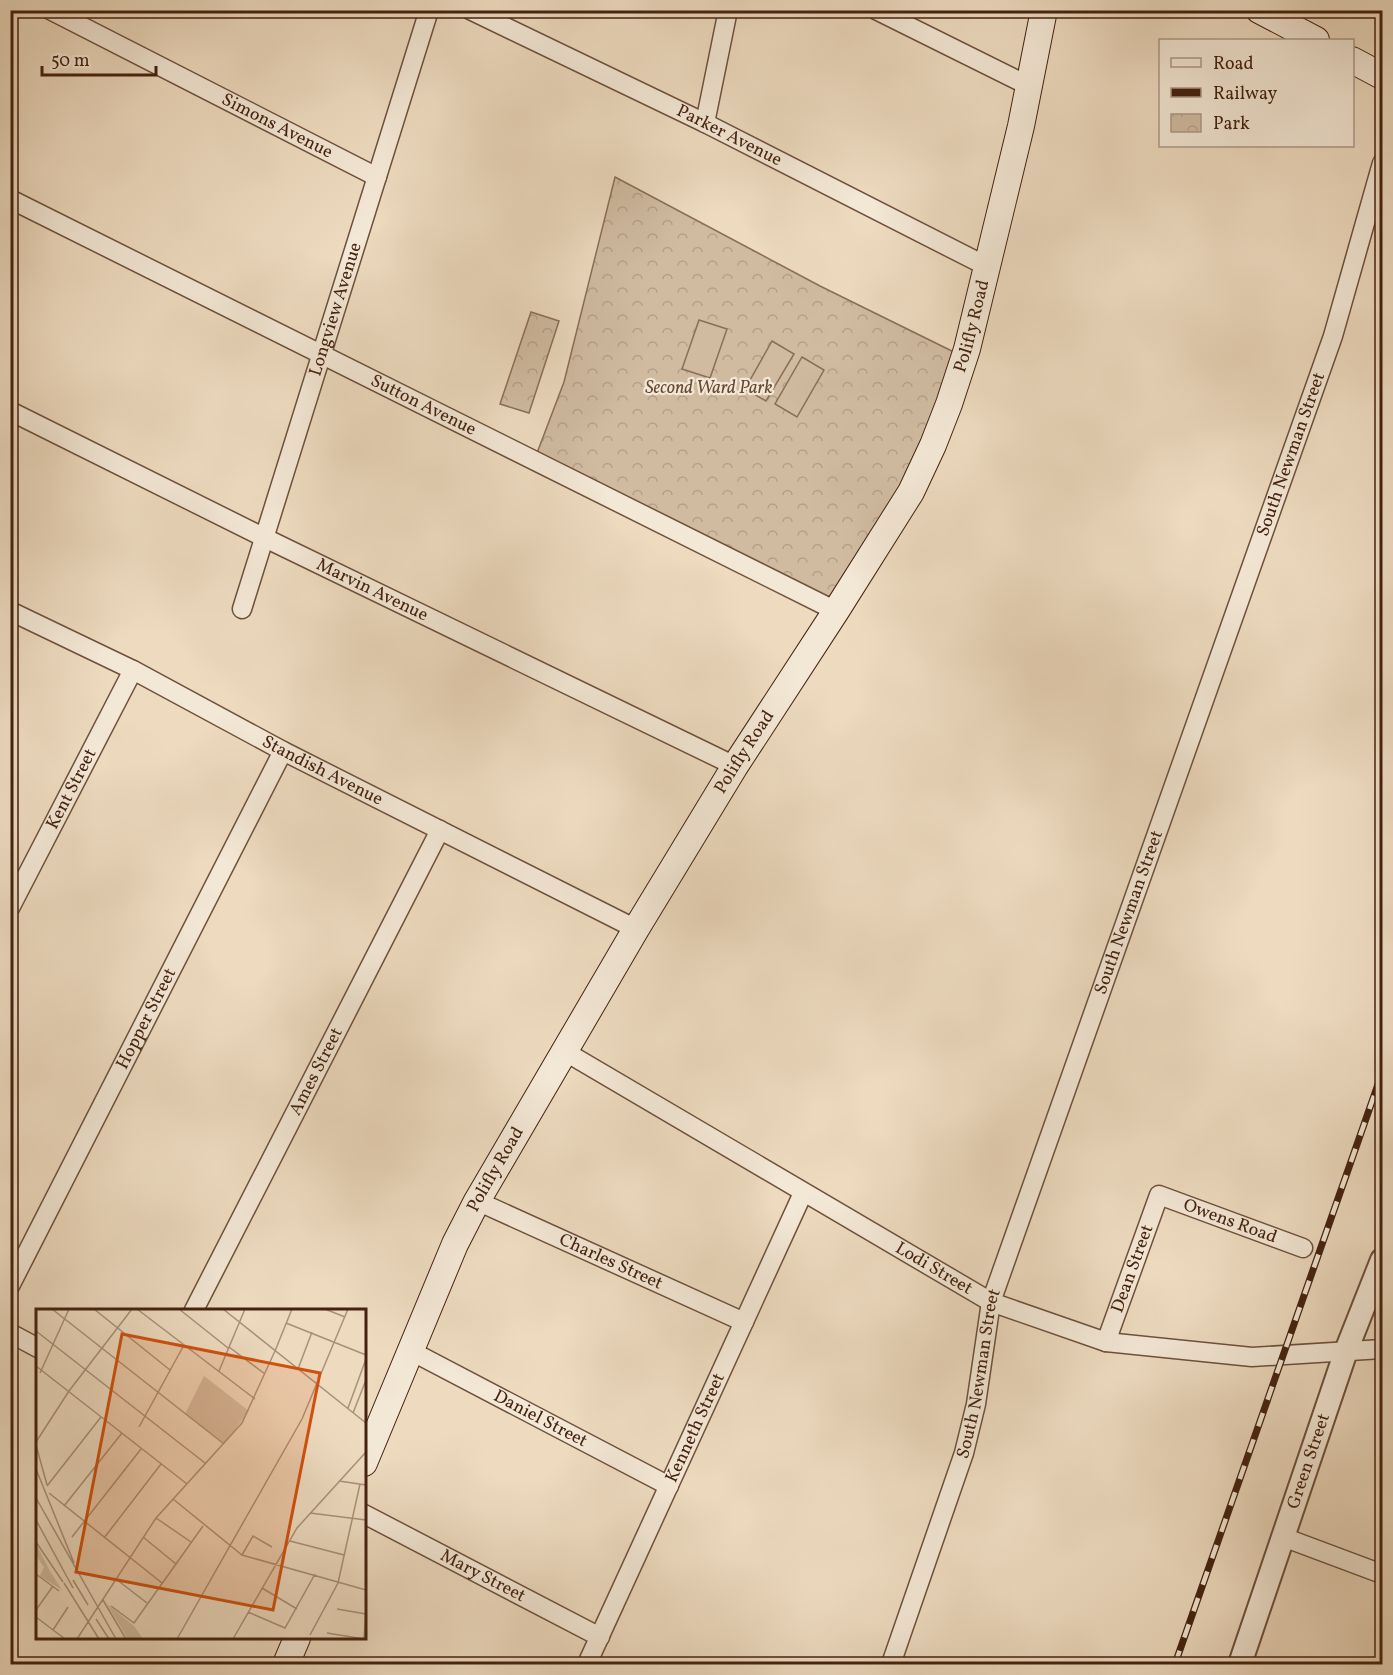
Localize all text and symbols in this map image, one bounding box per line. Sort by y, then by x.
scale bar [42,39,156,77]
legend [1159,39,1354,147]
text: 50 m [51,49,90,74]
text: Road [1213,52,1254,77]
text: Railway [1213,82,1277,107]
street label: Simons Avenue [217,87,337,165]
street label: Parker Avenue [672,99,786,173]
text: Park [1213,112,1250,137]
street label: Longview Avenue [303,239,368,379]
street label: Polifly Road [948,277,996,376]
street label: Sutton Avenue [366,368,481,442]
street label: South Newman Street [1251,369,1332,540]
park label: Second Ward Park [645,376,773,401]
street label: Marvin Avenue [312,552,432,628]
street label: Polifly Road [708,705,781,799]
street label: Standish Avenue [258,729,387,812]
street label: Kent Street [40,744,103,834]
street label: South Newman Street [1088,827,1169,998]
street label: Hopper Street [110,964,183,1074]
street label: Ames Street [283,1023,349,1120]
street label: Polifly Road [461,1122,530,1216]
street label: Owens Road [1180,1192,1280,1250]
street label: Dean Street [1105,1221,1160,1316]
street label: Charles Street [555,1227,667,1296]
street label: Lodi Street [890,1236,977,1301]
street label: South Newman Street [950,1285,1007,1462]
inset map [36,1309,366,1639]
street label: Kenneth Street [659,1369,731,1486]
street label: Daniel Street [489,1384,592,1454]
street label: Green Street [1281,1410,1336,1512]
street label: Mary Street [436,1543,530,1609]

